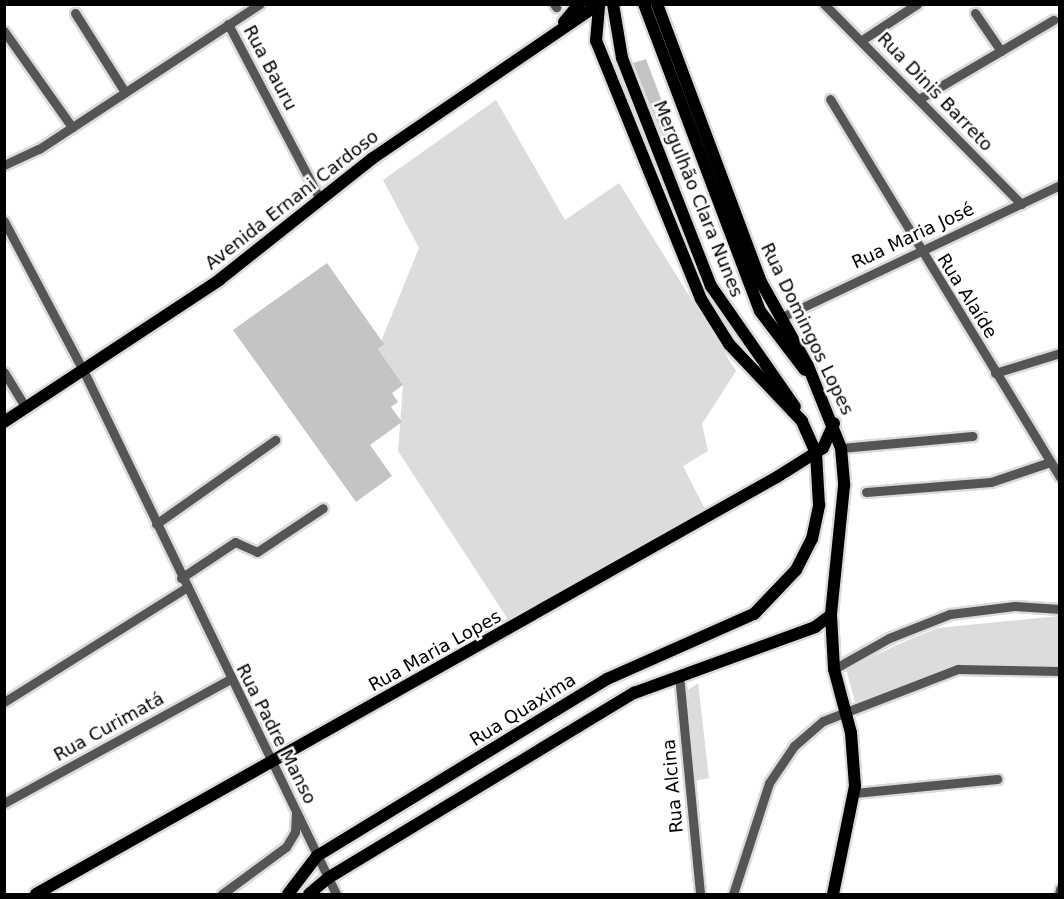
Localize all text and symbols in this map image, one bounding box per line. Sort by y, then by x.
street label: Rua Bauru [239,22,301,114]
street label: Rua Dinis Barreto [873,28,997,156]
street label: Mergulhão Clara Nunes [649,98,747,300]
street label: Avenida Ernani Cardoso [201,126,383,274]
street label: Rua Maria José [848,198,978,274]
street label: Rua Domingos Lopes [756,239,858,419]
street label: Rua Alaíde [932,250,1002,342]
street label: Rua Maria Lopes [365,606,505,696]
street label: Rua Padre Manso [231,660,321,808]
street label: Rua Quaxima [466,669,580,751]
street label: Rua Curimatá [50,688,168,766]
street label: Rua Alcina [658,738,688,834]

